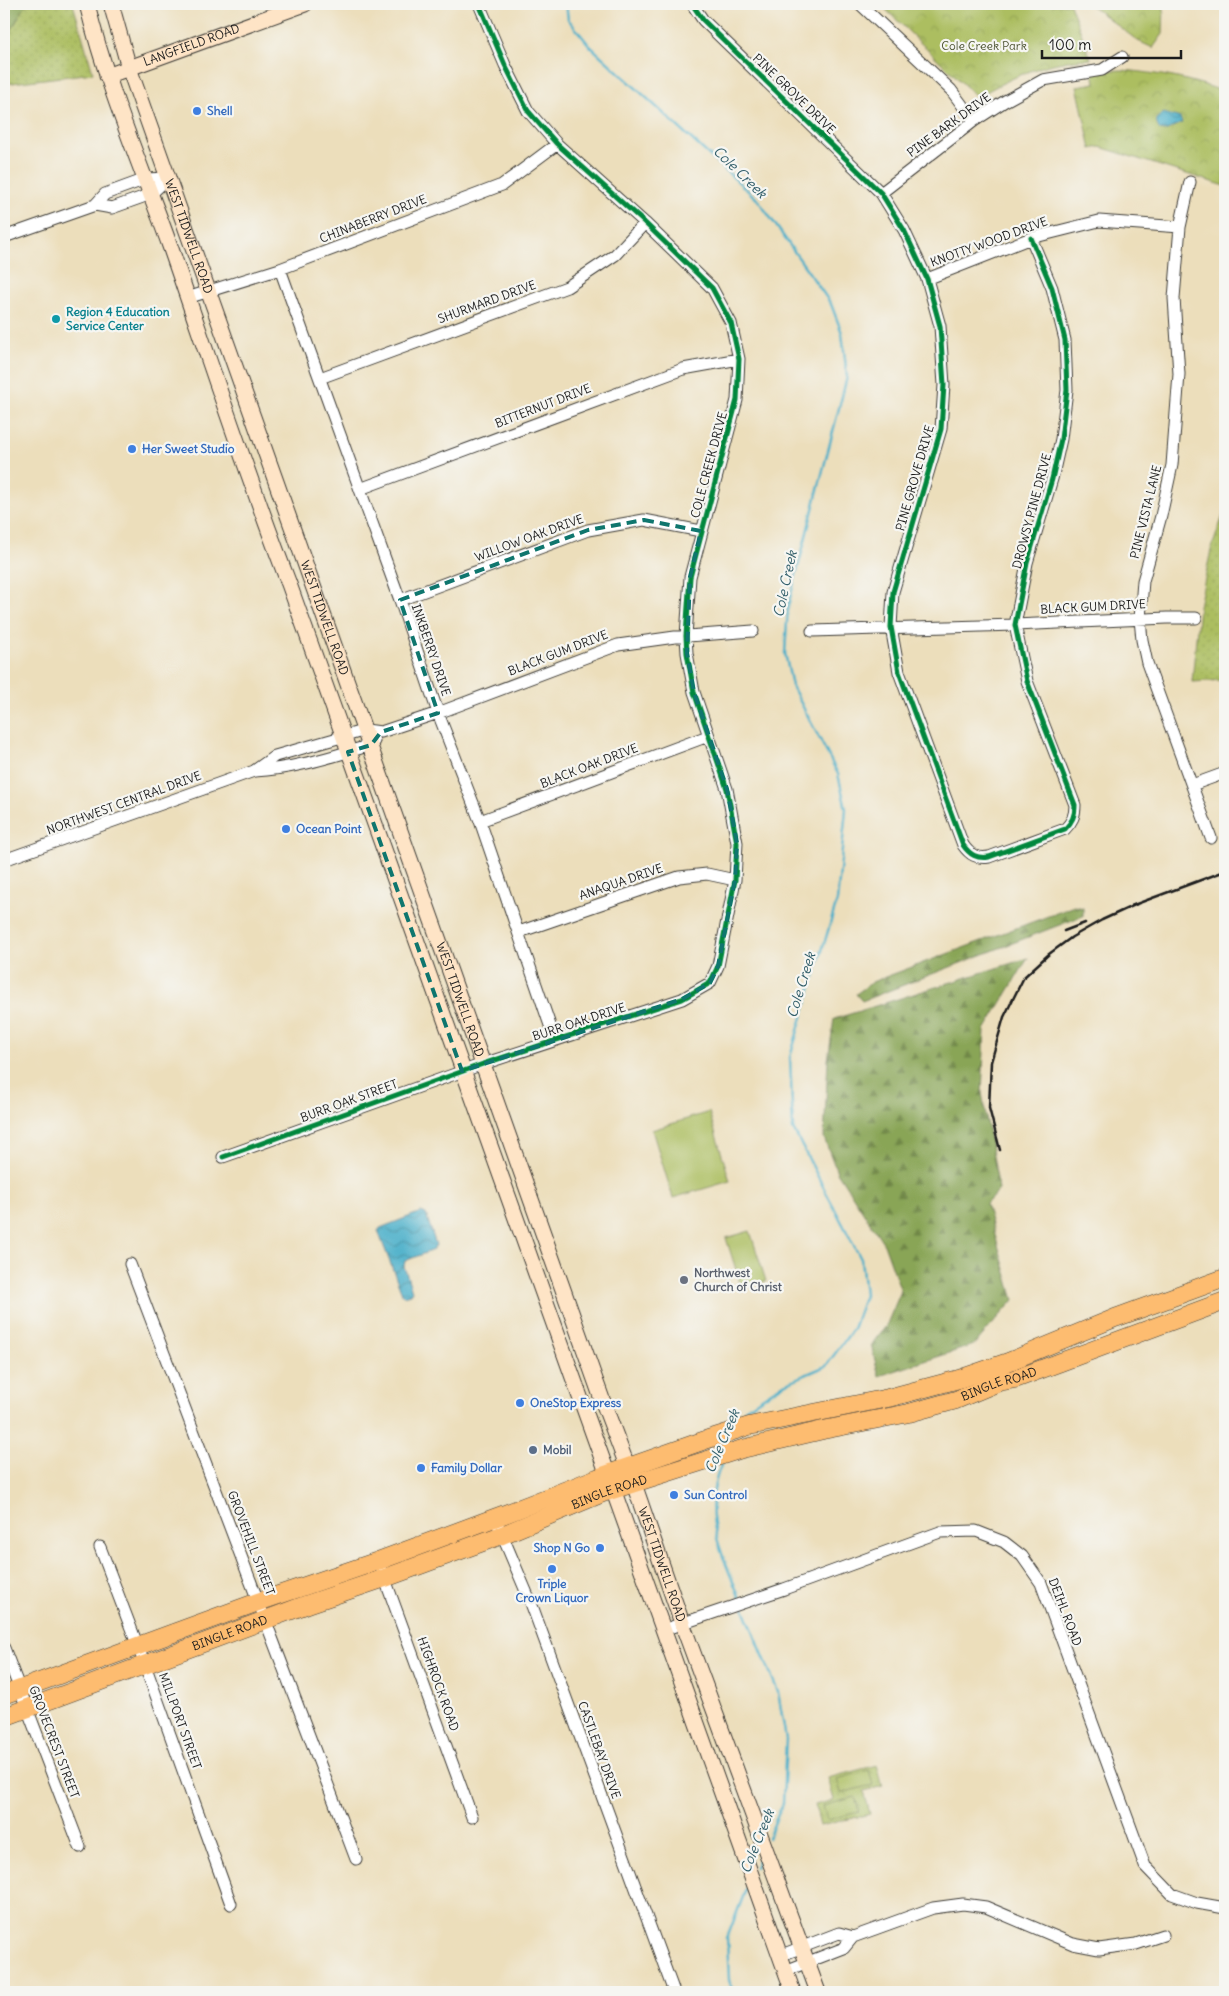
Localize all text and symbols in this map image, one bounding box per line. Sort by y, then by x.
street label: LANGFIELD ROAD [141,20,242,69]
scale bar [1042,28,1180,60]
text: 100 m [1049,35,1091,54]
park label: Cole Creek Park [941,38,1027,53]
street label: PINE GROVE DRIVE [750,50,839,137]
street label: PINE BARK DRIVE [904,89,994,160]
place label: Shell [207,103,233,118]
marker: Shell [191,105,203,117]
water label: Cole Creek [709,142,771,203]
street label: WEST TIDWELL ROAD [162,177,217,295]
street label: CHINABERRY DRIVE [317,191,428,246]
street label: KNOTTY WOOD DRIVE [928,213,1049,270]
street label: SHURMARD DRIVE [436,277,538,326]
place label: Region 4 Education Service Center [66,304,170,333]
marker: Region 4 Education Service Center [50,313,62,325]
street label: BITTERNUT DRIVE [493,380,593,431]
street label: COLE CREEK DRIVE [687,410,730,520]
street label: PINE GROVE DRIVE [892,423,937,532]
place label: Her Sweet Studio [142,441,235,456]
marker: Her Sweet Studio [126,443,138,455]
street label: DROWSY PINE DRIVE [1009,452,1054,570]
street label: PINE VISTA LANE [1127,464,1164,560]
street label: WILLOW OAK DRIVE [472,511,585,564]
water label: Cole Creek [769,548,801,619]
street label: WEST TIDWELL ROAD [298,558,352,677]
street label: BLACK GUM DRIVE [1040,596,1146,617]
street label: INKBERRY DRIVE [409,602,454,698]
street label: BLACK GUM DRIVE [506,627,610,678]
street label: BLACK OAK DRIVE [538,740,640,791]
street label: NORTHWEST CENTRAL DRIVE [44,768,203,838]
place label: Ocean Point [296,821,363,836]
marker: Ocean Point [280,823,292,835]
street label: ANAQUA DRIVE [577,860,665,903]
street label: WEST TIDWELL ROAD [433,940,488,1059]
water label: Cole Creek [783,949,820,1020]
street label: BURR OAK DRIVE [530,999,627,1044]
street label: BURR OAK STREET [298,1076,399,1125]
place label: Northwest Church of Christ [694,1265,783,1294]
marker: Northwest Church of Christ [678,1274,690,1286]
street label: BINGLE ROAD [959,1364,1039,1404]
place label: OneStop Express [530,1395,622,1411]
marker: OneStop Express [514,1397,526,1409]
water label: Cole Creek [701,1406,744,1476]
place label: Mobil [543,1442,572,1457]
marker: Mobil [527,1444,539,1456]
place label: Family Dollar [431,1460,502,1476]
marker: Family Dollar [415,1462,427,1474]
street label: BINGLE ROAD [569,1471,649,1512]
place label: Sun Control [684,1487,747,1502]
street label: GROVEHILL STREET [225,1489,278,1597]
marker: Sun Control [668,1489,680,1501]
street label: WEST TIDWELL ROAD [635,1505,689,1624]
place label: Shop N Go [533,1540,590,1556]
marker: Shop N Go [594,1542,606,1554]
marker: Triple Crown Liquor [546,1563,558,1575]
place label: Triple Crown Liquor [515,1576,589,1606]
street label: DEIHL ROAD [1046,1576,1085,1648]
street label: BINGLE ROAD [190,1612,270,1653]
street label: HIGHROCK ROAD [414,1635,462,1733]
street label: MILLPORT STREET [156,1670,205,1771]
street label: GROVECREST STREET [26,1684,83,1800]
street label: CASTLEBAY DRIVE [575,1699,624,1801]
water label: Cole Creek [736,1805,778,1876]

